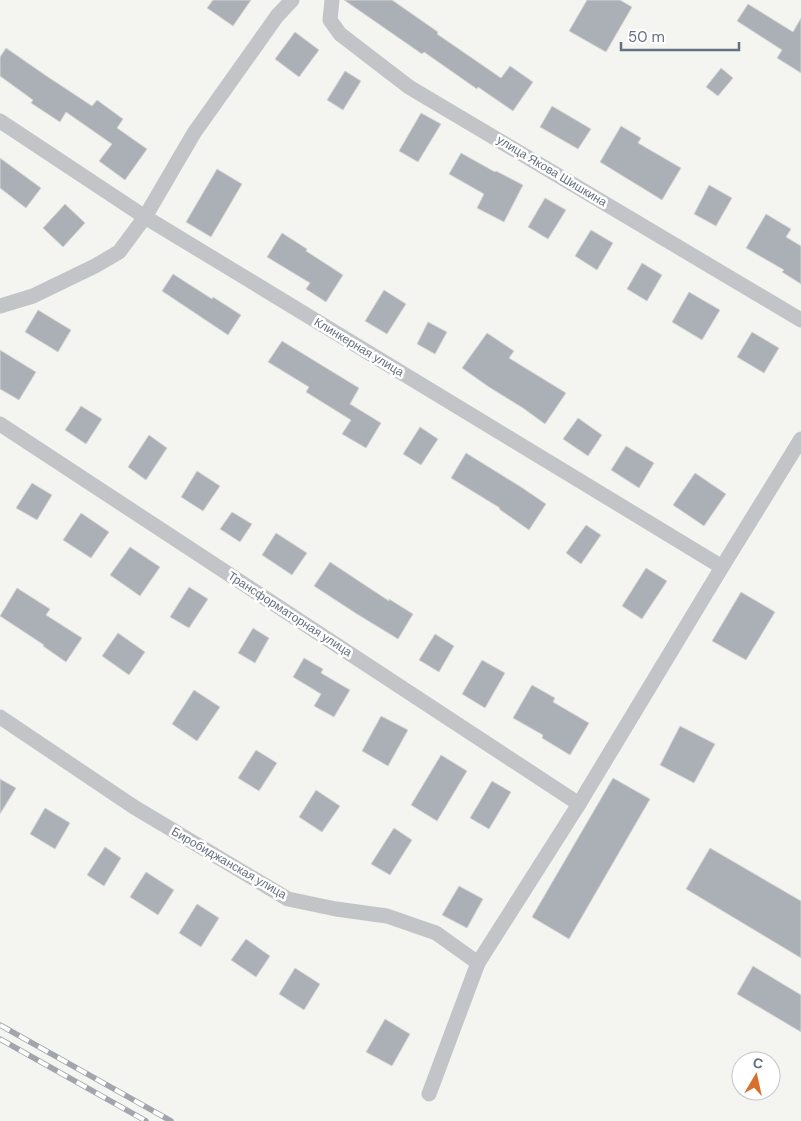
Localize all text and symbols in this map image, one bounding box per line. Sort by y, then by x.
scale bar [621,20,738,52]
text: 50 m [628,27,665,47]
street label: улица Якова Шишкина [494,132,610,210]
street label: Клинкерная улица [311,314,407,380]
street label: Трансформаторная улица [225,568,356,660]
street label: Биробиджанская улица [168,823,290,903]
north arrow [731,1051,781,1101]
text: С [752,1053,764,1073]

